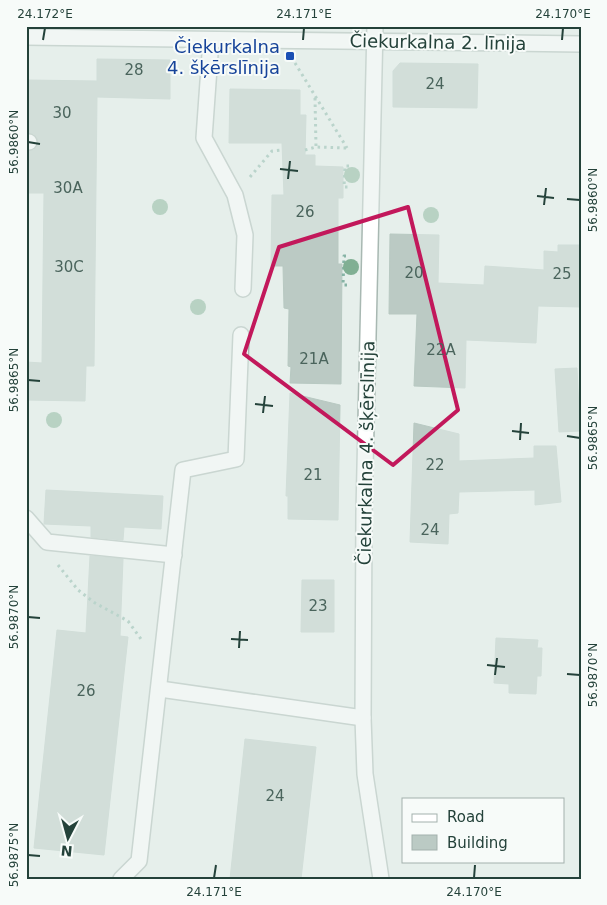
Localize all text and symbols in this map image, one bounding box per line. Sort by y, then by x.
text: 24.172°E [17,7,73,21]
text: 24.171°E [276,7,332,21]
text: 24.170°E [535,7,591,21]
street label: Čiekurkalna 2. līnija [349,30,527,54]
place label: Čiekurkalna 4. šķērslīnija [167,36,280,78]
marker: Čiekurkalna 4. šķērslīnija [284,50,296,62]
house number: 28 [124,61,144,79]
house number: 24 [425,75,445,93]
house number: 30 [52,104,72,122]
text: 56.9860°N [7,110,21,174]
text: 56.9860°N [586,168,600,232]
house number: 30A [53,179,83,197]
house number: 26 [295,203,315,221]
house number: 30C [54,258,84,276]
house number: 20 [404,264,424,282]
house number: 25 [552,265,572,283]
street label: Čiekurkalna 4. šķērslīnija [354,341,378,565]
house number: 22A [426,341,456,359]
text: 56.9865°N [7,348,21,412]
house number: 21A [299,350,329,368]
text: 56.9865°N [586,406,600,470]
house number: 22 [425,456,445,474]
house number: 21 [303,466,323,484]
house number: 24 [420,521,440,539]
text: 56.9870°N [7,585,21,649]
house number: 23 [308,597,328,615]
text: 56.9870°N [586,643,600,707]
house number: 26 [76,682,96,700]
house number: 24 [265,787,285,805]
legend [402,798,564,862]
text: Road [447,808,485,826]
north arrow [42,812,92,862]
text: 56.9875°N [7,823,21,887]
text: Building [447,834,508,852]
text: N [60,842,73,859]
text: 24.171°E [186,885,242,899]
text: 24.170°E [446,885,502,899]

